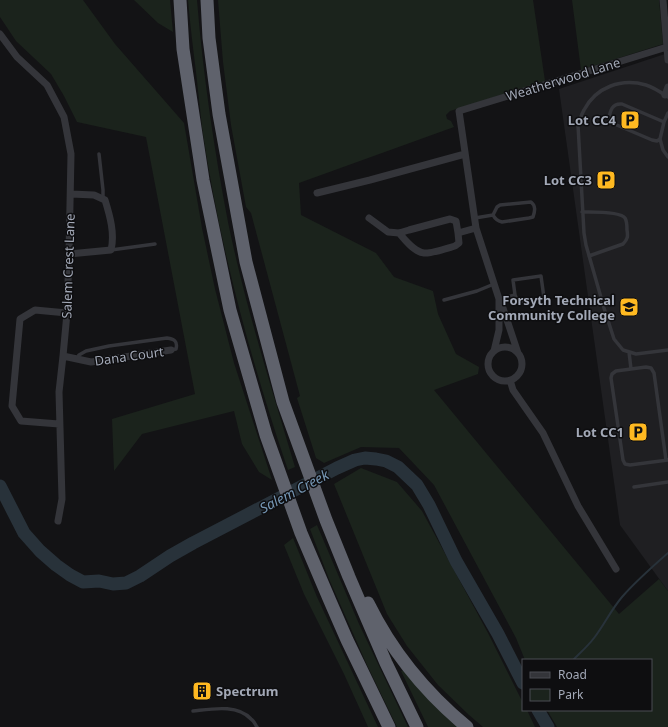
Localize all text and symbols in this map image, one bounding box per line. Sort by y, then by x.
street label: Weatherwood Lane [504,53,622,105]
parking icon: Lot CC4 [619,109,641,131]
place label: Lot CC4 [568,111,617,129]
parking icon: Lot CC3 [595,169,617,191]
place label: Lot CC3 [544,171,592,189]
street label: Salem Crest Lane [57,213,79,319]
place label: Forsyth Technical Community College [488,291,615,324]
school or university icon: Forsyth Technical Community College [618,296,640,318]
street label: Dana Court [93,342,165,370]
parking icon: Lot CC1 [627,421,649,443]
place label: Lot CC1 [576,423,624,441]
water label: Salem Creek [256,464,333,517]
legend [522,659,652,711]
text: Road [558,666,587,683]
building icon: Spectrum [191,680,213,702]
place label: Spectrum [216,682,278,700]
text: Park [558,686,584,703]

